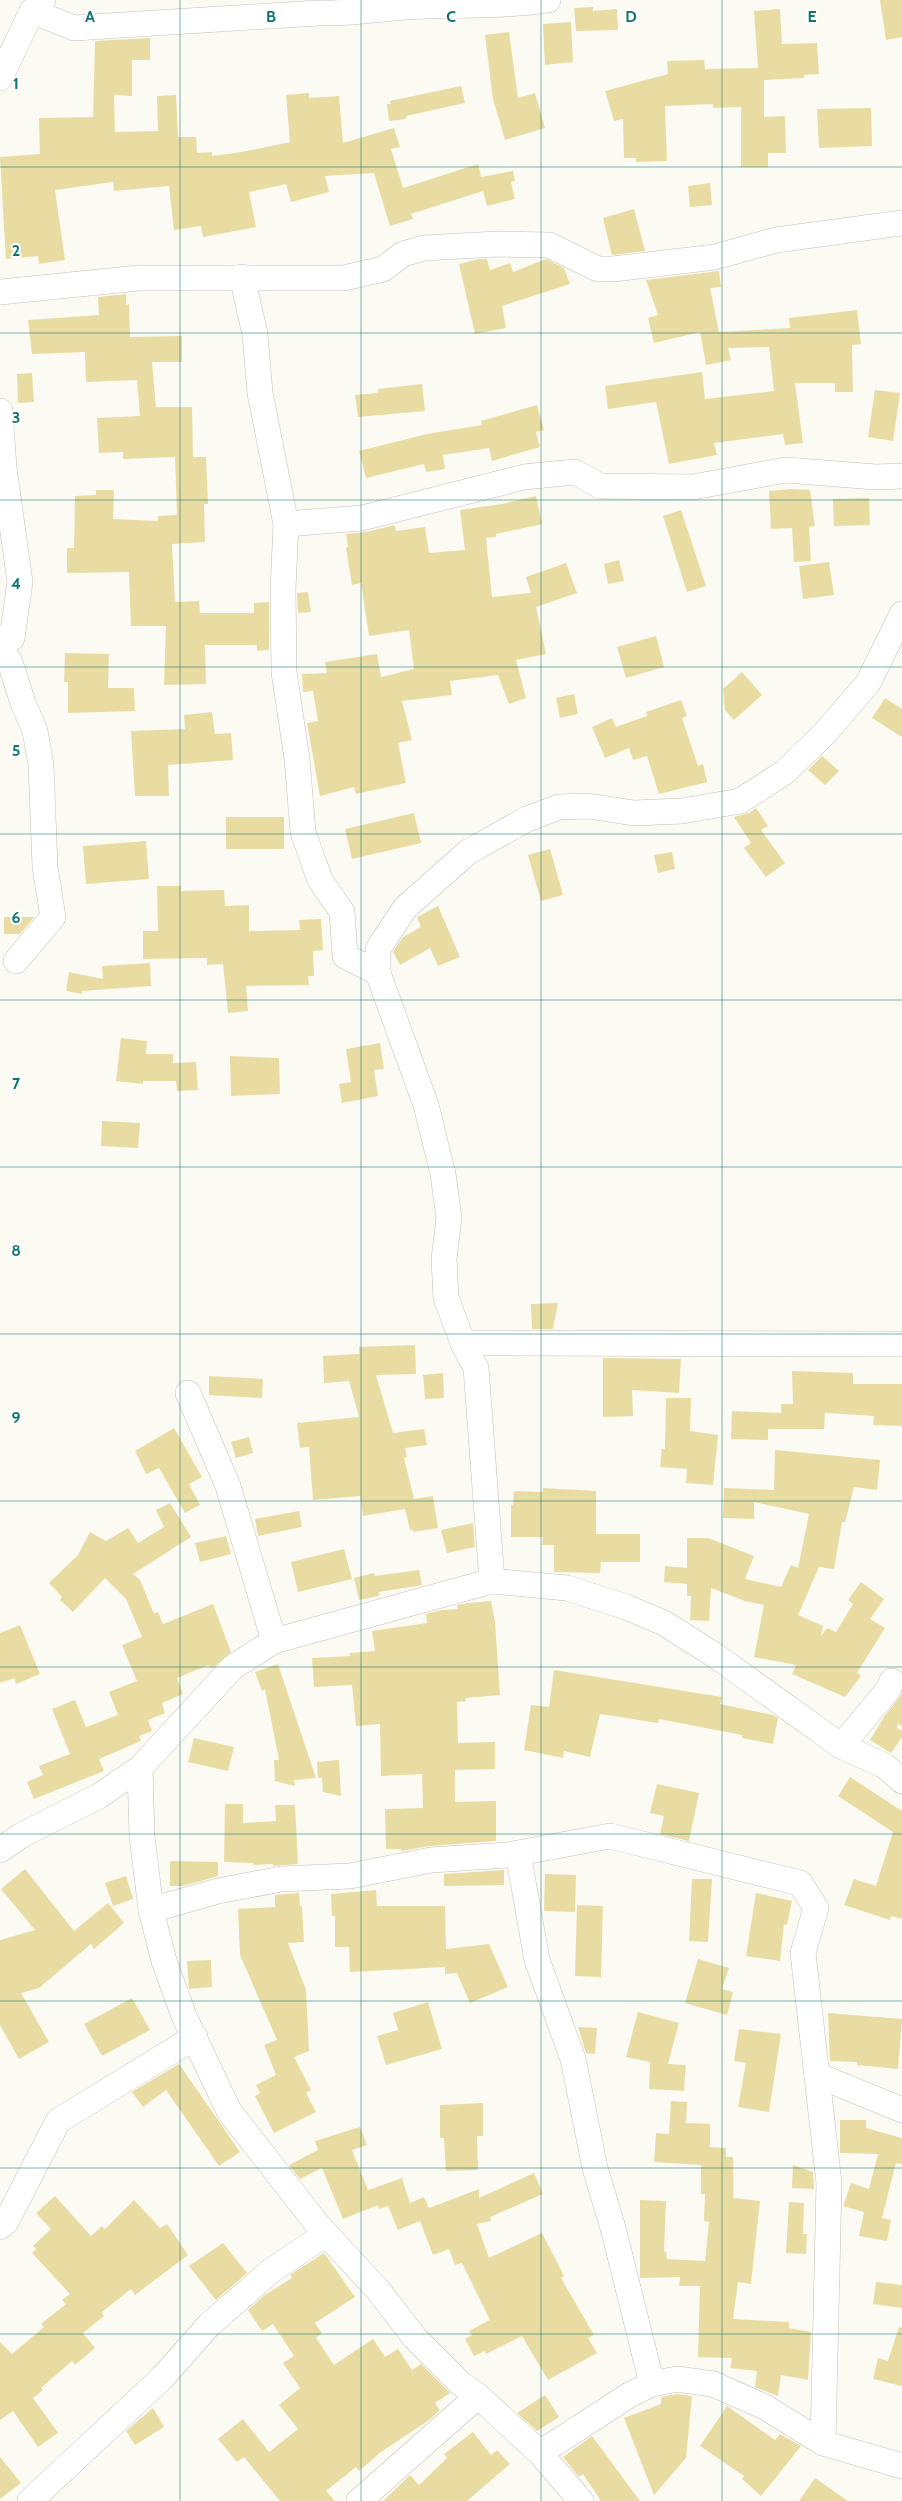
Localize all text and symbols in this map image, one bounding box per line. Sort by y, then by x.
text: A [85,7,95,26]
text: B [266,7,276,26]
text: C [446,7,456,26]
text: D [625,7,637,26]
text: E [807,7,817,26]
text: 1 [13,74,19,93]
text: 2 [12,241,20,260]
text: 3 [12,408,20,427]
text: 4 [11,574,21,593]
text: 5 [12,741,20,760]
text: 6 [12,908,21,927]
text: 7 [12,1074,21,1093]
text: 8 [11,1241,21,1260]
text: 9 [12,1408,21,1427]

